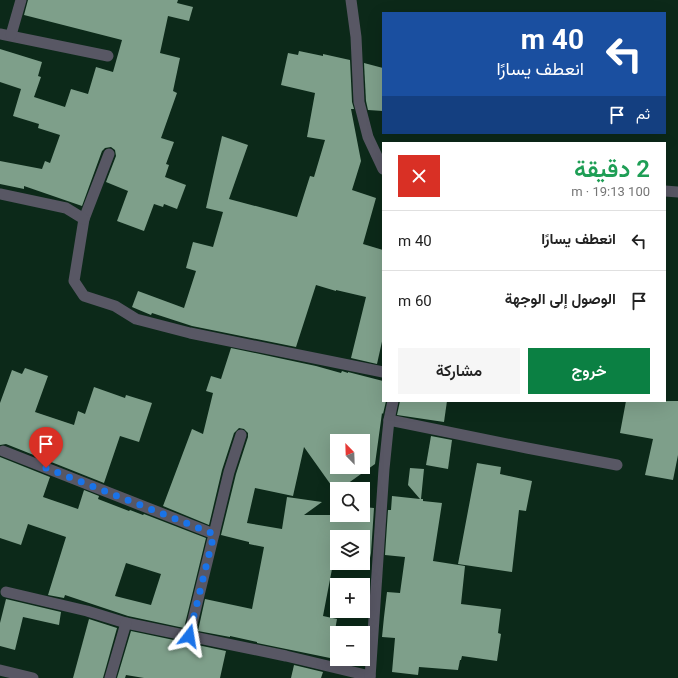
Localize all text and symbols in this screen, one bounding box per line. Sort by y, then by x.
text: 40 m [521,23,584,56]
icon: left [598,28,650,80]
text: انعطف يسارًا [496,58,584,79]
icon: arrive [606,104,628,126]
text: ثم [636,105,650,123]
button: close [398,155,440,197]
text: 2 دقيقة [574,155,650,183]
text: 100 m · 19:13 [571,184,650,199]
text: انعطف يسارًا [541,230,616,248]
icon: left [628,230,650,252]
text: 40 m [398,232,432,250]
text: الوصول إلى الوجهة [505,290,616,308]
icon: arrive [628,290,650,312]
text: 60 m [398,292,432,310]
button: مشاركة [398,348,520,394]
button: خروج [528,348,650,394]
pin [29,427,63,468]
icon: arrive [35,433,57,455]
north arrow [330,434,370,474]
map controls [330,434,370,666]
button: search [330,482,370,522]
button: layers [330,530,370,570]
button: + [330,578,370,618]
position arrow [168,615,210,657]
button: − [330,626,370,666]

